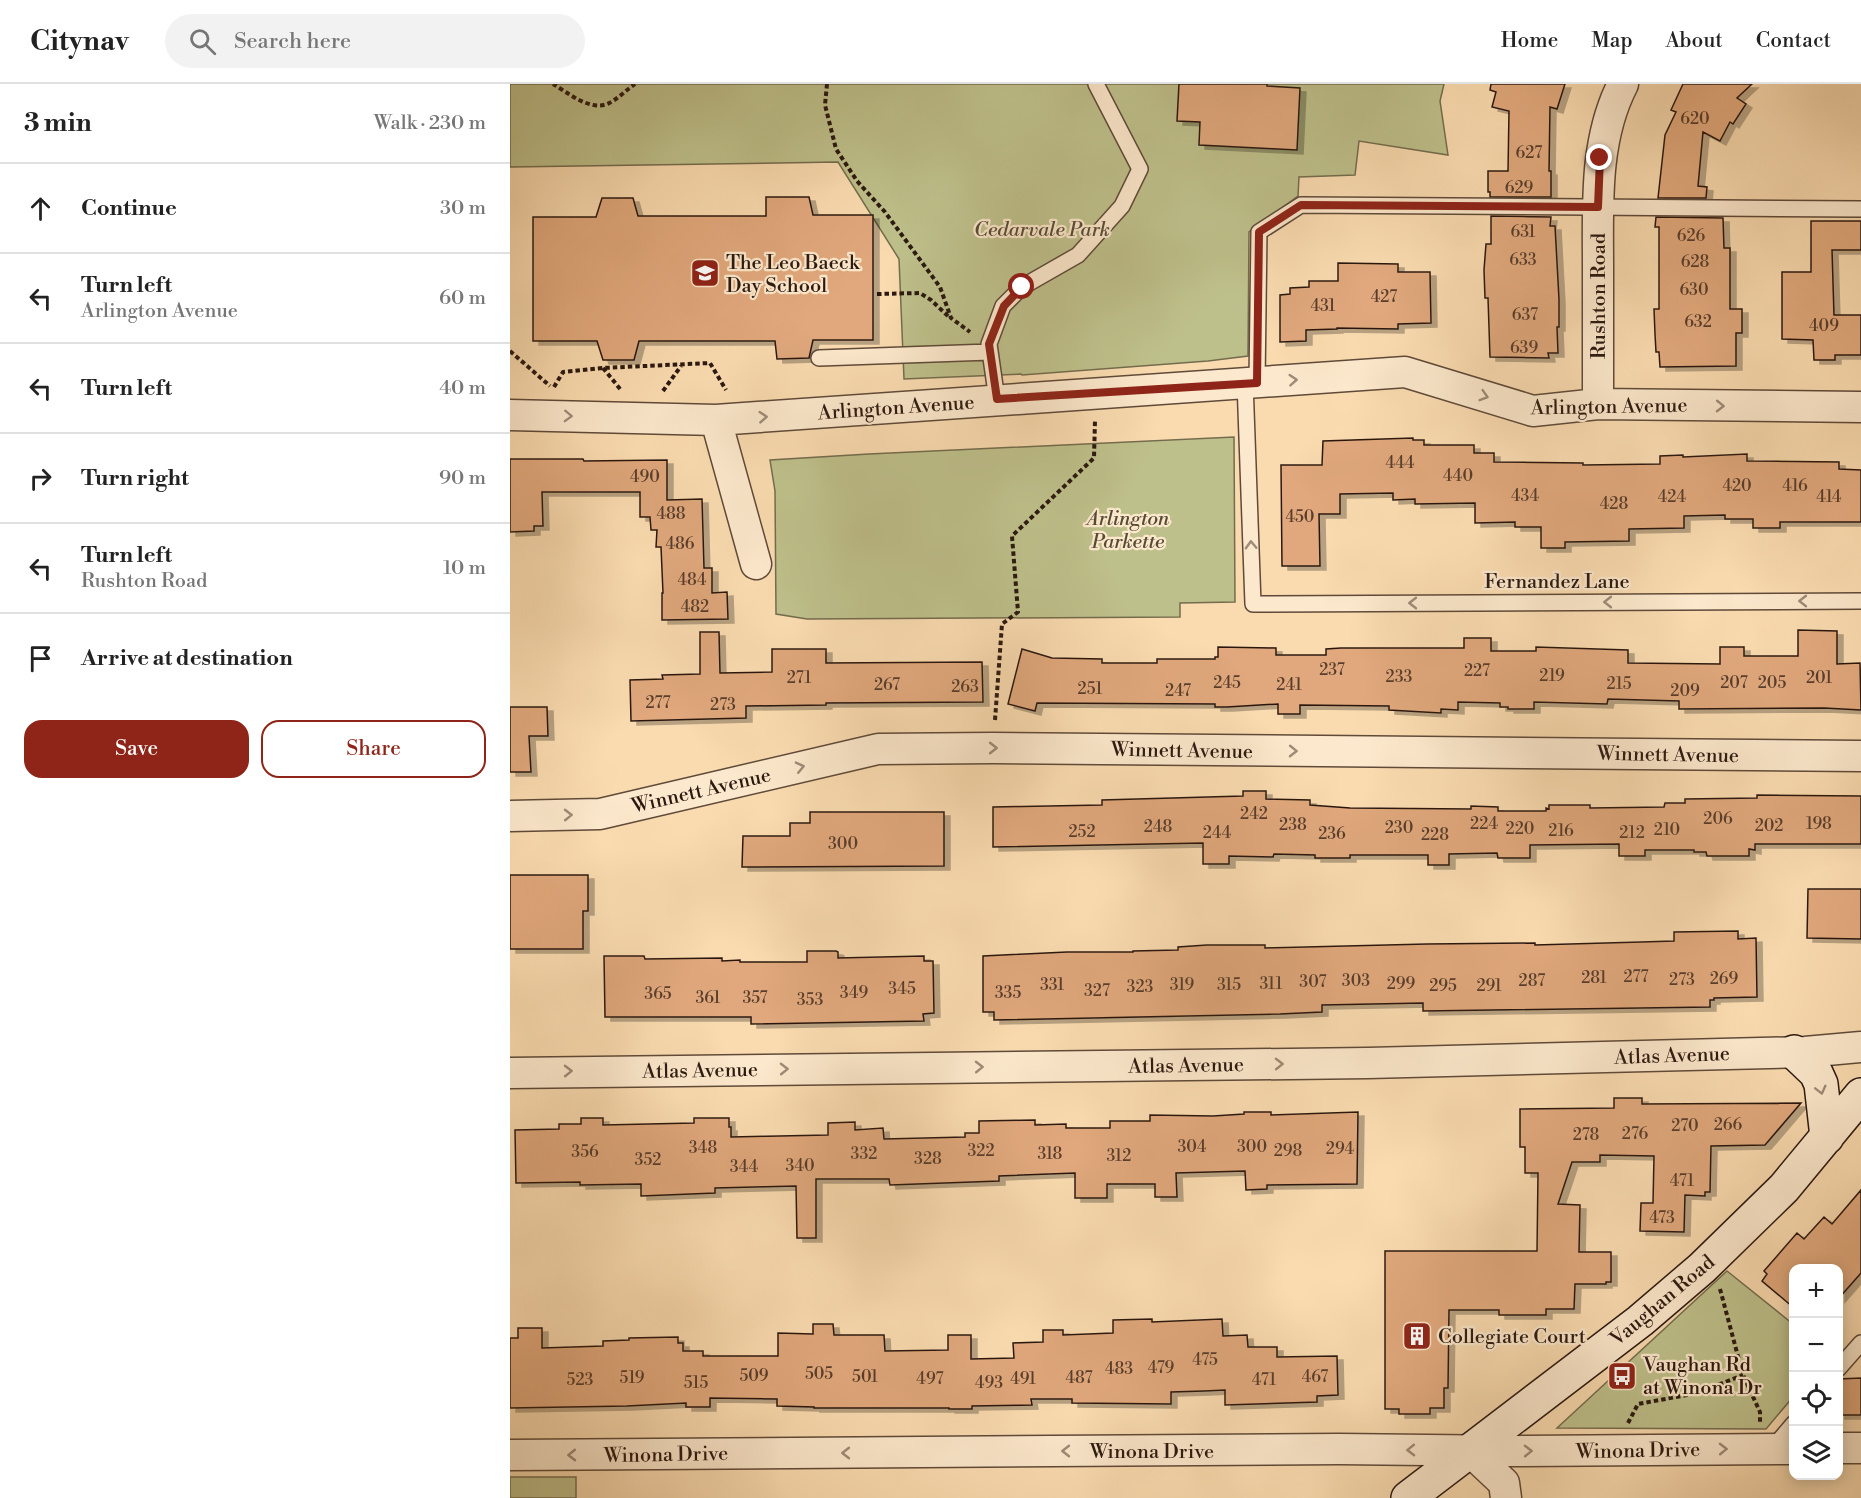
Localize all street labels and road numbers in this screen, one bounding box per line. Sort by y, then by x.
street label: Rushton Road [1587,232,1612,359]
street label: Arlington Avenue [816,391,975,427]
street label: Arlington Avenue [1529,394,1688,421]
street label: Fernandez Lane [1484,570,1630,595]
street label: Winnett Avenue [1110,738,1253,765]
street label: Winnett Avenue [1596,742,1739,769]
street label: Winnett Avenue [628,763,773,820]
street label: Atlas Avenue [1613,1042,1730,1071]
street label: Atlas Avenue [1127,1053,1244,1080]
street label: Atlas Avenue [641,1058,758,1085]
street label: Vaughan Road [1605,1250,1721,1353]
street label: Winona Drive [1575,1438,1700,1465]
street label: Winona Drive [1089,1440,1214,1465]
street label: Winona Drive [603,1442,728,1469]

